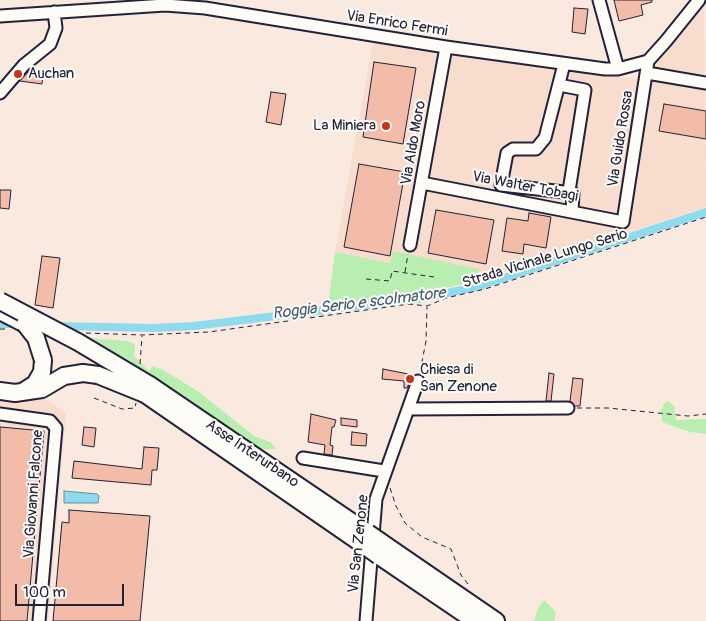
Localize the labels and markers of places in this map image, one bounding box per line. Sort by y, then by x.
place label: Auchan [28,65,74,83]
marker: Auchan [12,68,24,80]
place label: La Miniera [313,117,376,135]
marker: La Miniera [380,120,392,132]
place label: Chiesa di San Zenone [420,361,497,396]
marker: Chiesa di San Zenone [404,373,416,385]

